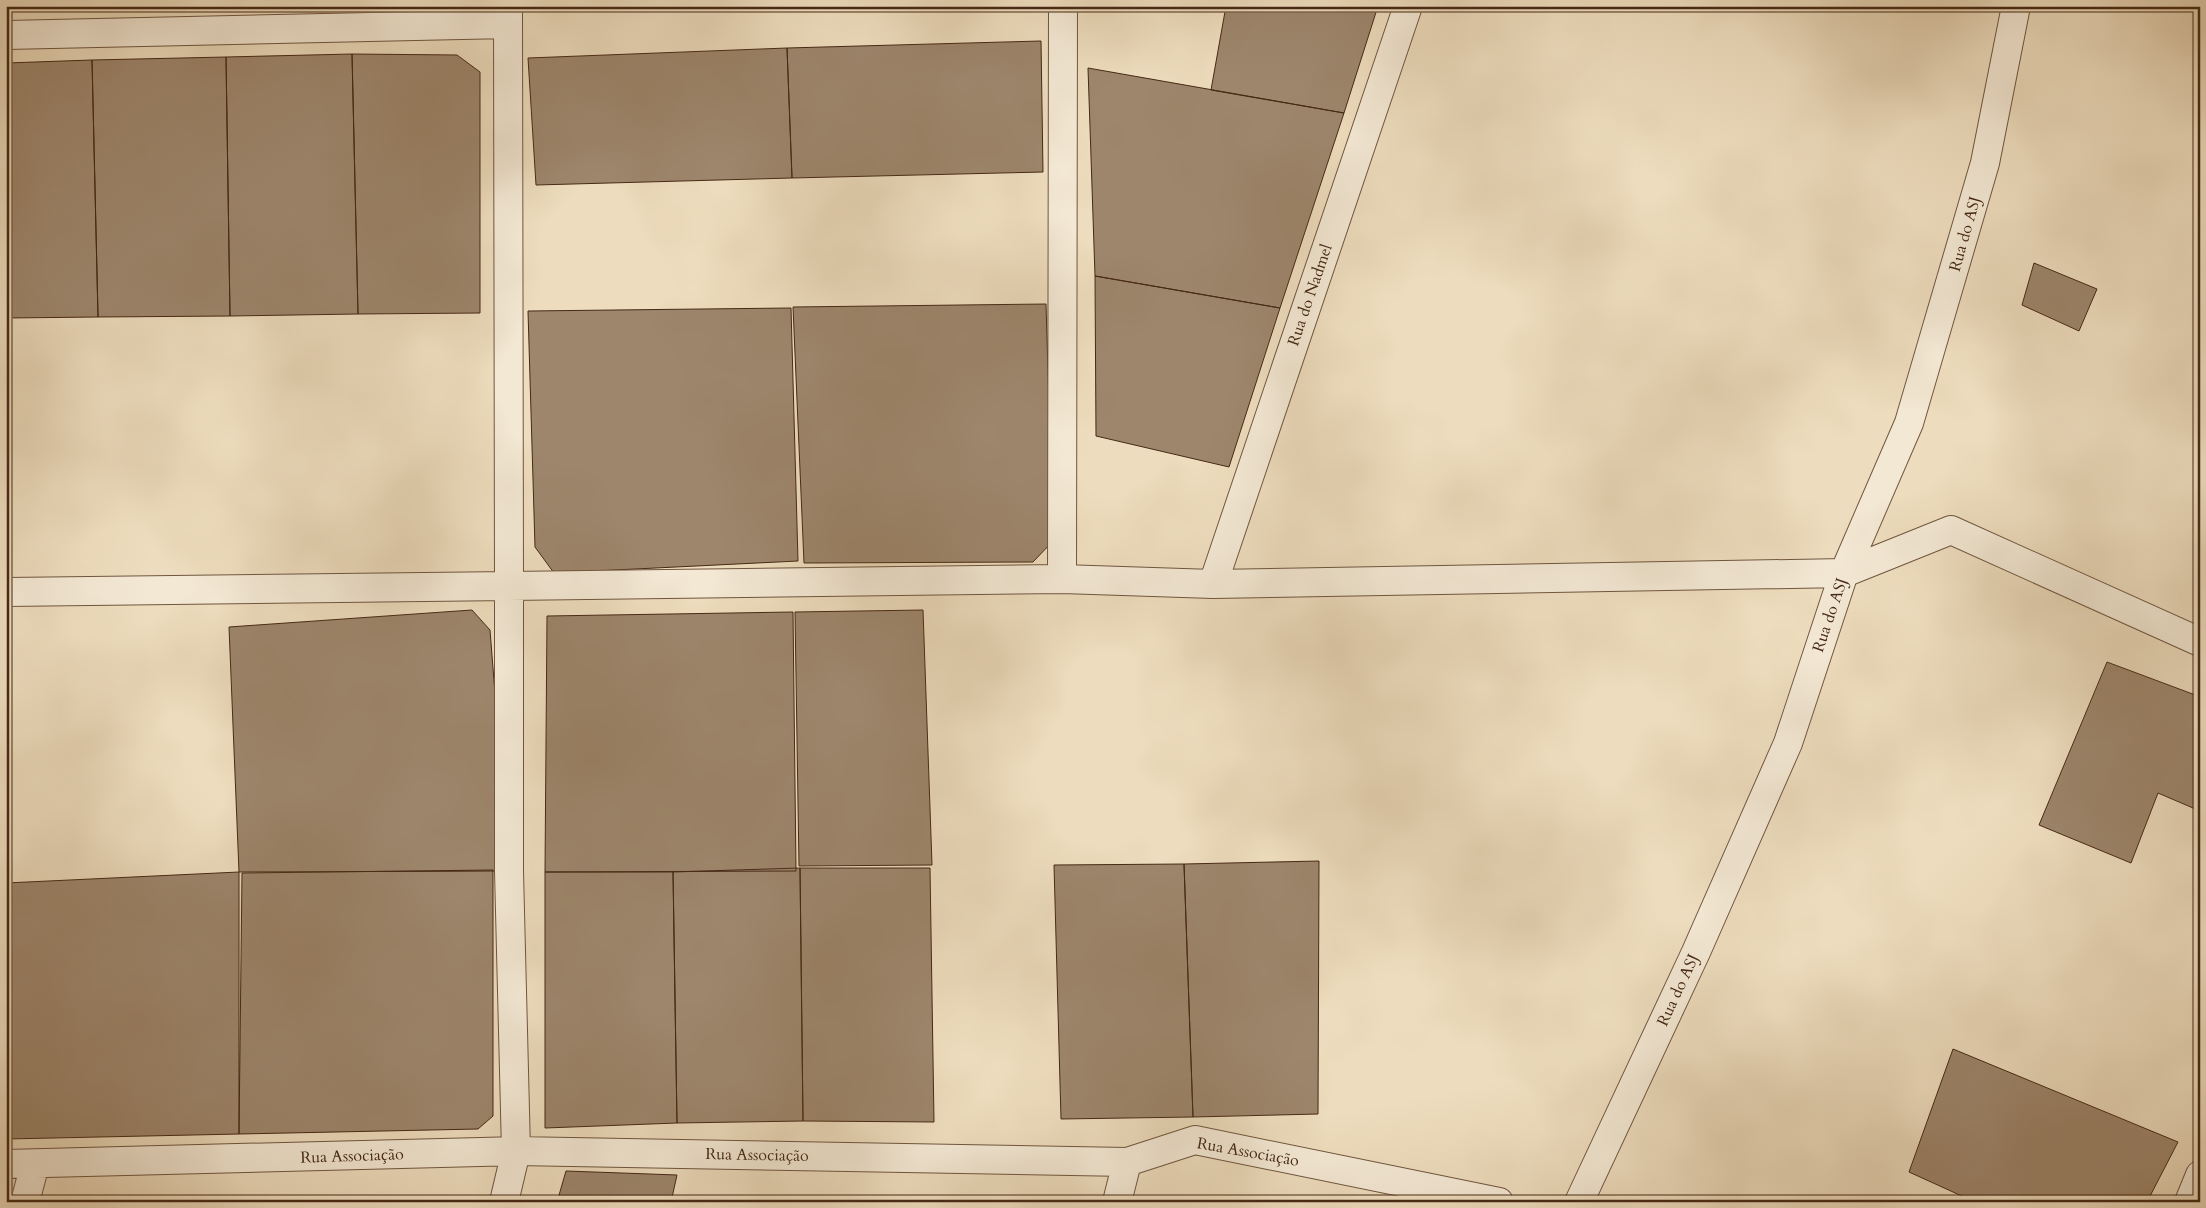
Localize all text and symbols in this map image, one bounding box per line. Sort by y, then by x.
street label: Rua do ASJ [1944,194,1986,274]
street label: Rua do Nadmel [1282,241,1338,349]
street label: Rua do ASJ [1807,575,1853,655]
street label: Rua do ASJ [1652,950,1704,1030]
street label: Rua Associação [1195,1132,1301,1172]
street label: Rua Associação [300,1143,404,1169]
street label: Rua Associação [705,1143,809,1167]

